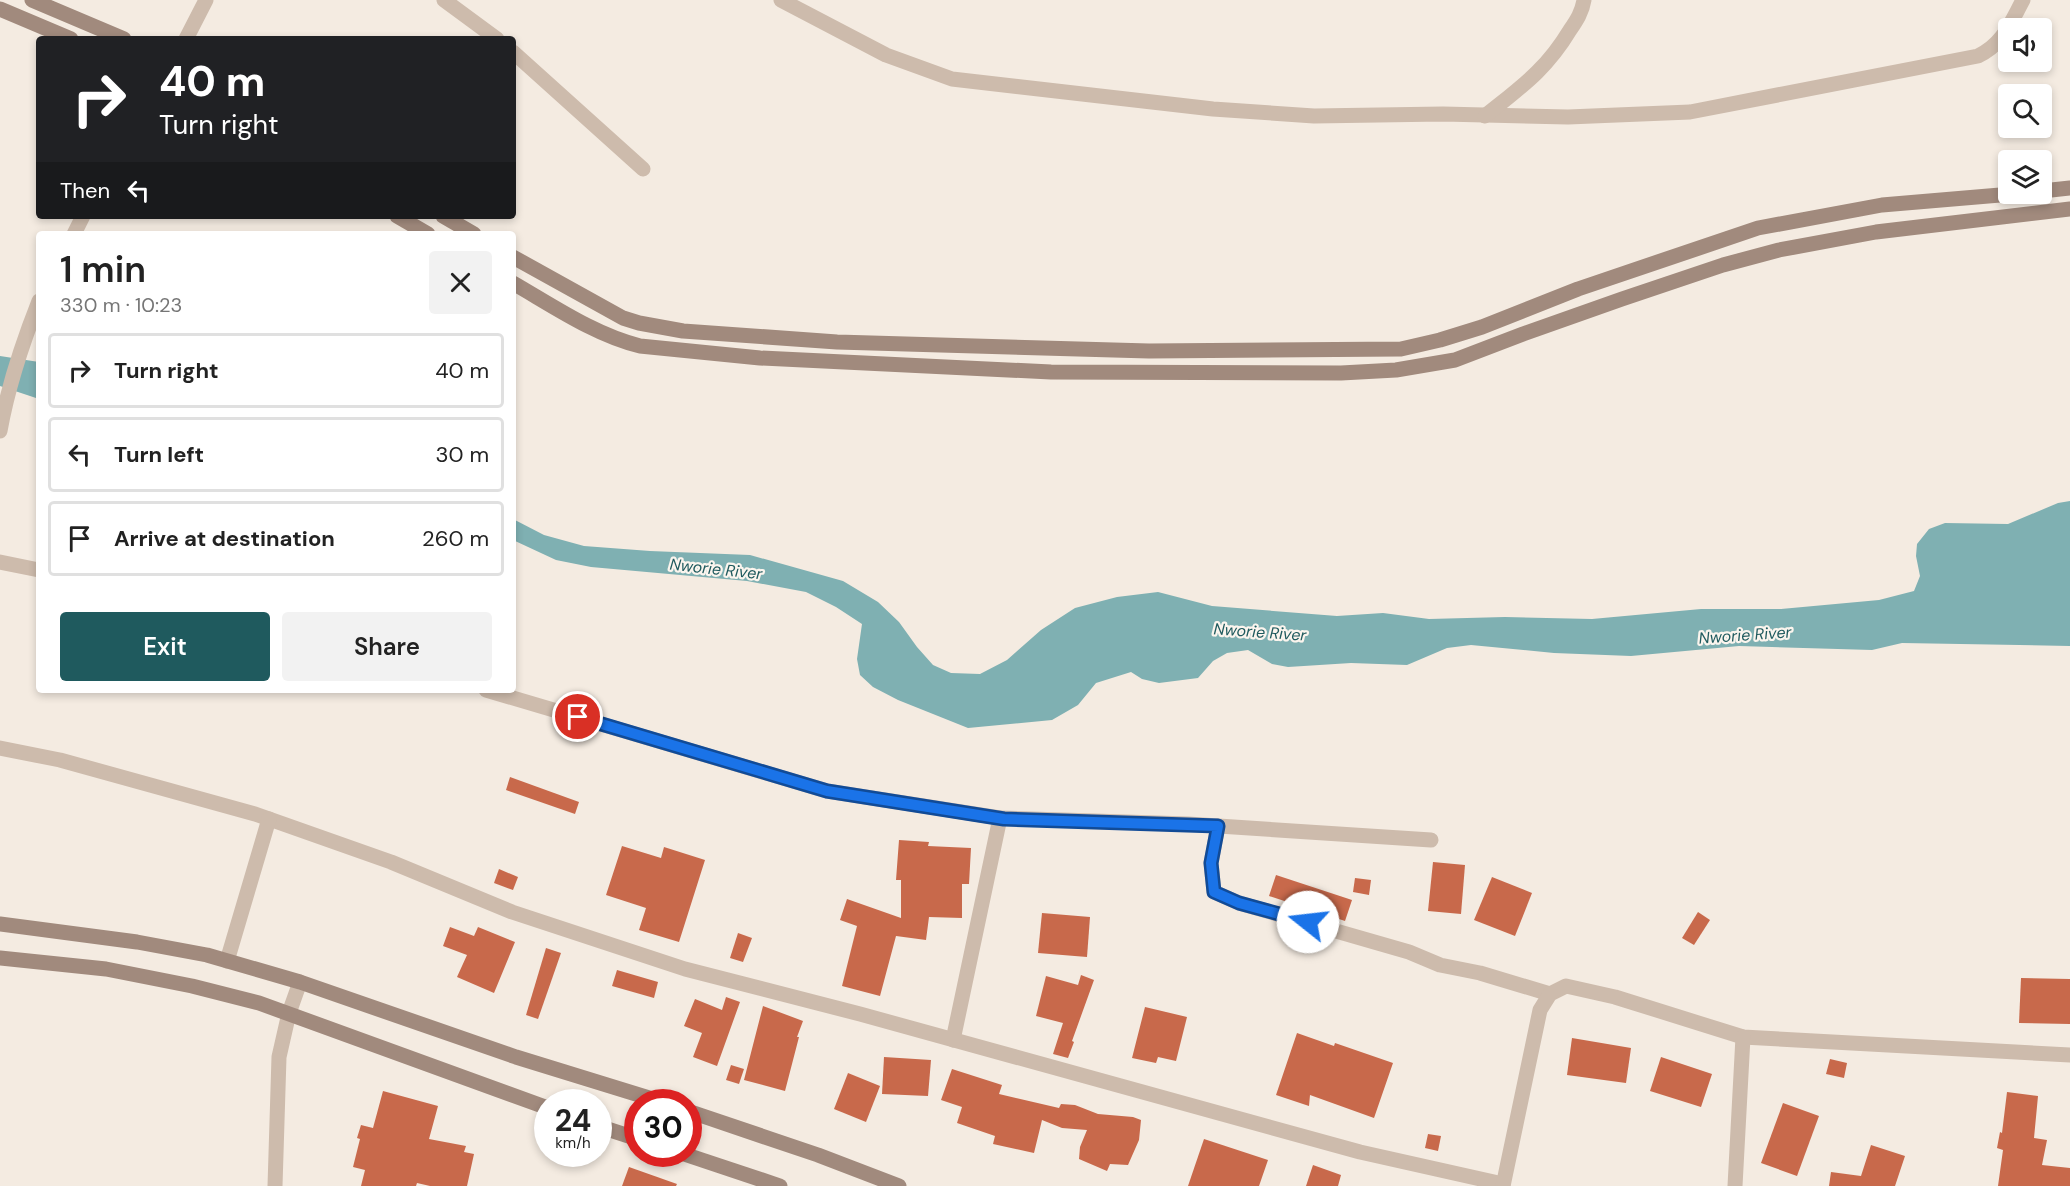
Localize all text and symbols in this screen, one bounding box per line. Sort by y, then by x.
map controls [1998,18,2052,204]
button: sound [1998,18,2052,72]
text: 40 m [159,54,265,109]
icon: right [60,60,138,138]
button: search [1998,84,2052,138]
text: Turn right [159,107,279,142]
button: layers [1998,150,2052,204]
icon: left [122,174,155,207]
text: Then [60,176,110,205]
text: 1 min [60,246,146,293]
button: close [429,251,492,314]
text: 330 m · 10:23 [60,292,182,318]
icon: right [63,354,96,387]
text: Turn right [114,356,219,385]
text: 40 m [435,356,489,385]
icon: left [63,438,96,471]
text: Turn left [114,440,204,469]
text: 30 m [435,440,489,469]
icon: arrive [63,522,96,555]
text: Arrive at destination [114,524,335,553]
text: 260 m [422,524,489,553]
water label: Nworie River [669,554,764,584]
button: Exit [60,612,270,681]
button: Share [282,612,492,681]
water label: Nworie River [1213,618,1308,646]
water label: Nworie River [1698,621,1793,649]
pin [552,691,603,742]
icon: arrive [561,700,594,733]
position arrow [1276,890,1340,954]
speed limit sign: 30 [624,1089,702,1167]
text: 24 [555,1101,591,1140]
text: km/h [555,1133,591,1153]

